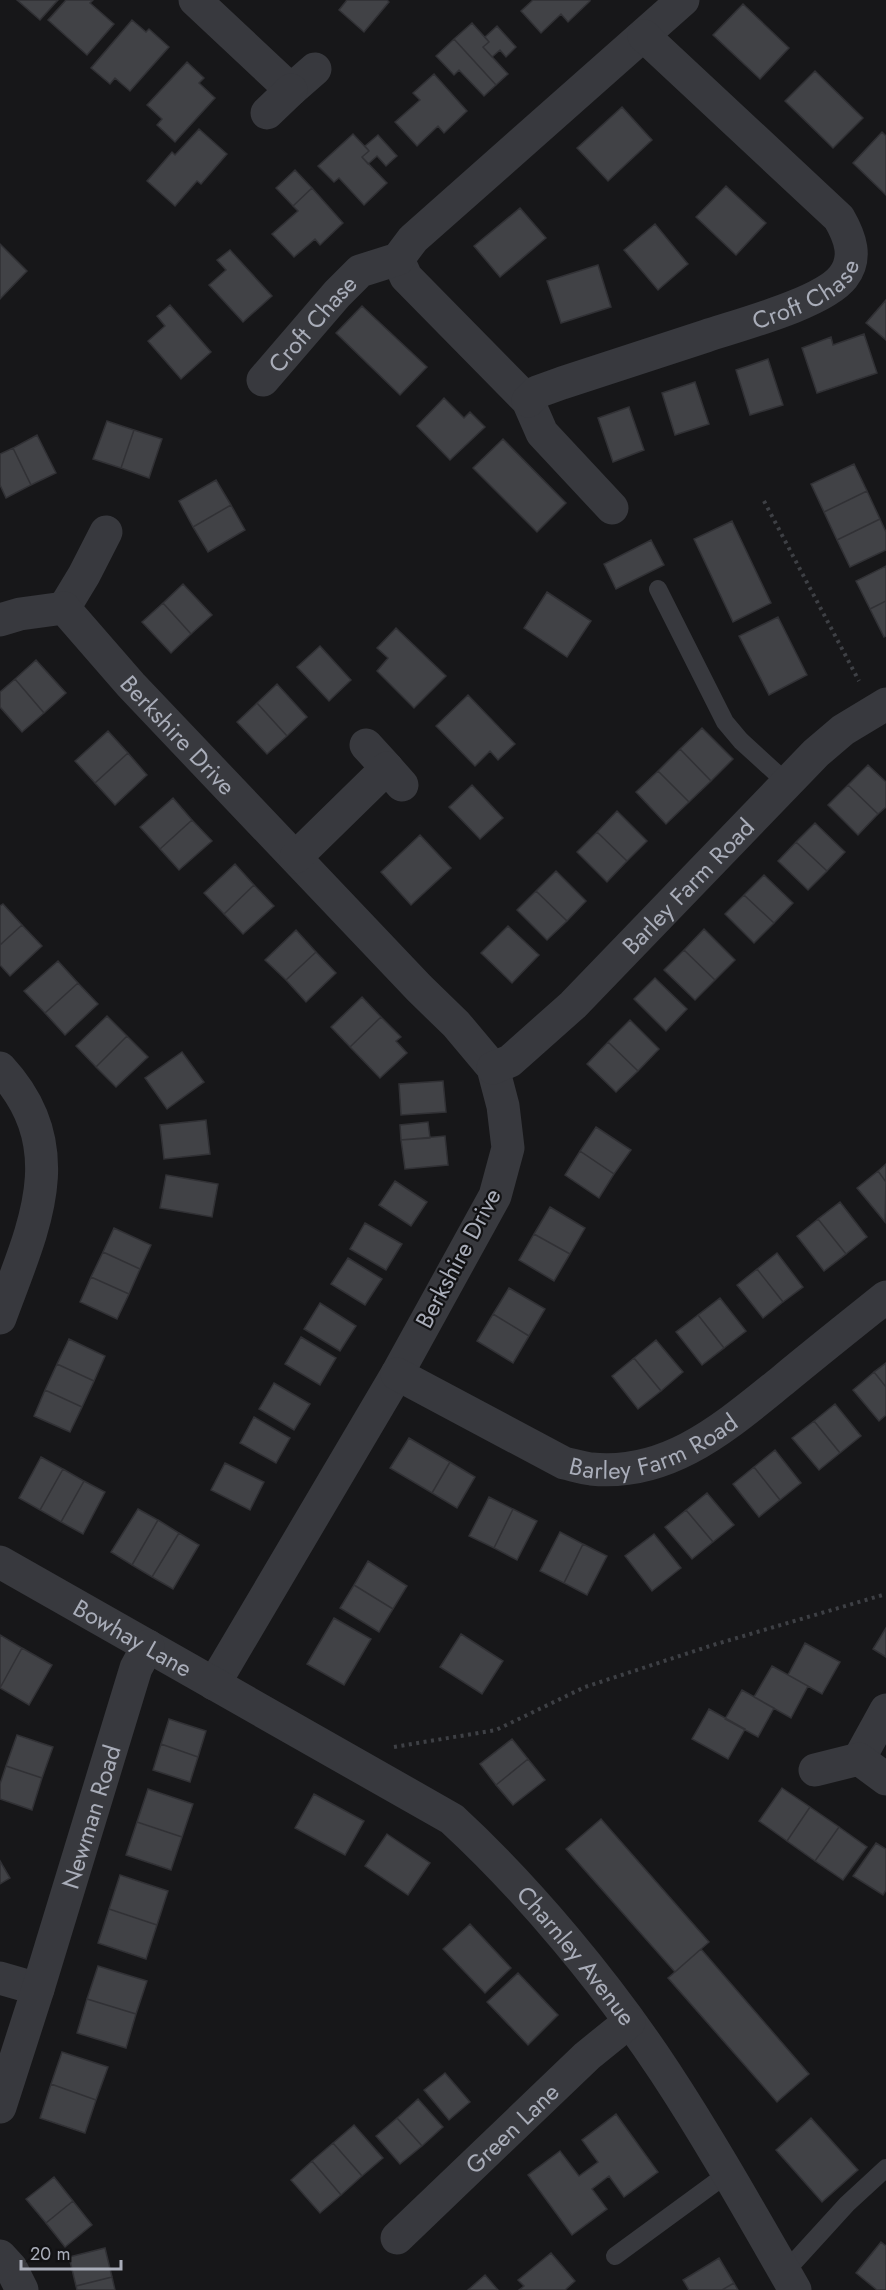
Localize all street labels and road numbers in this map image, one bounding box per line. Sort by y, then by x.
street label: Croft Chase [747,254,868,338]
street label: Croft Chase [260,266,365,380]
street label: Berkshire Drive [112,667,244,803]
street label: Barley Farm Road [614,810,762,962]
street label: Berkshire Drive [406,1182,510,1334]
street label: Barley Farm Road [566,1405,745,1487]
street label: Bowhay Lane [67,1590,199,1685]
street label: Newman Road [52,1741,129,1893]
street label: Charnley Avenue [509,1878,645,2033]
street label: Green Lane [457,2074,567,2182]

